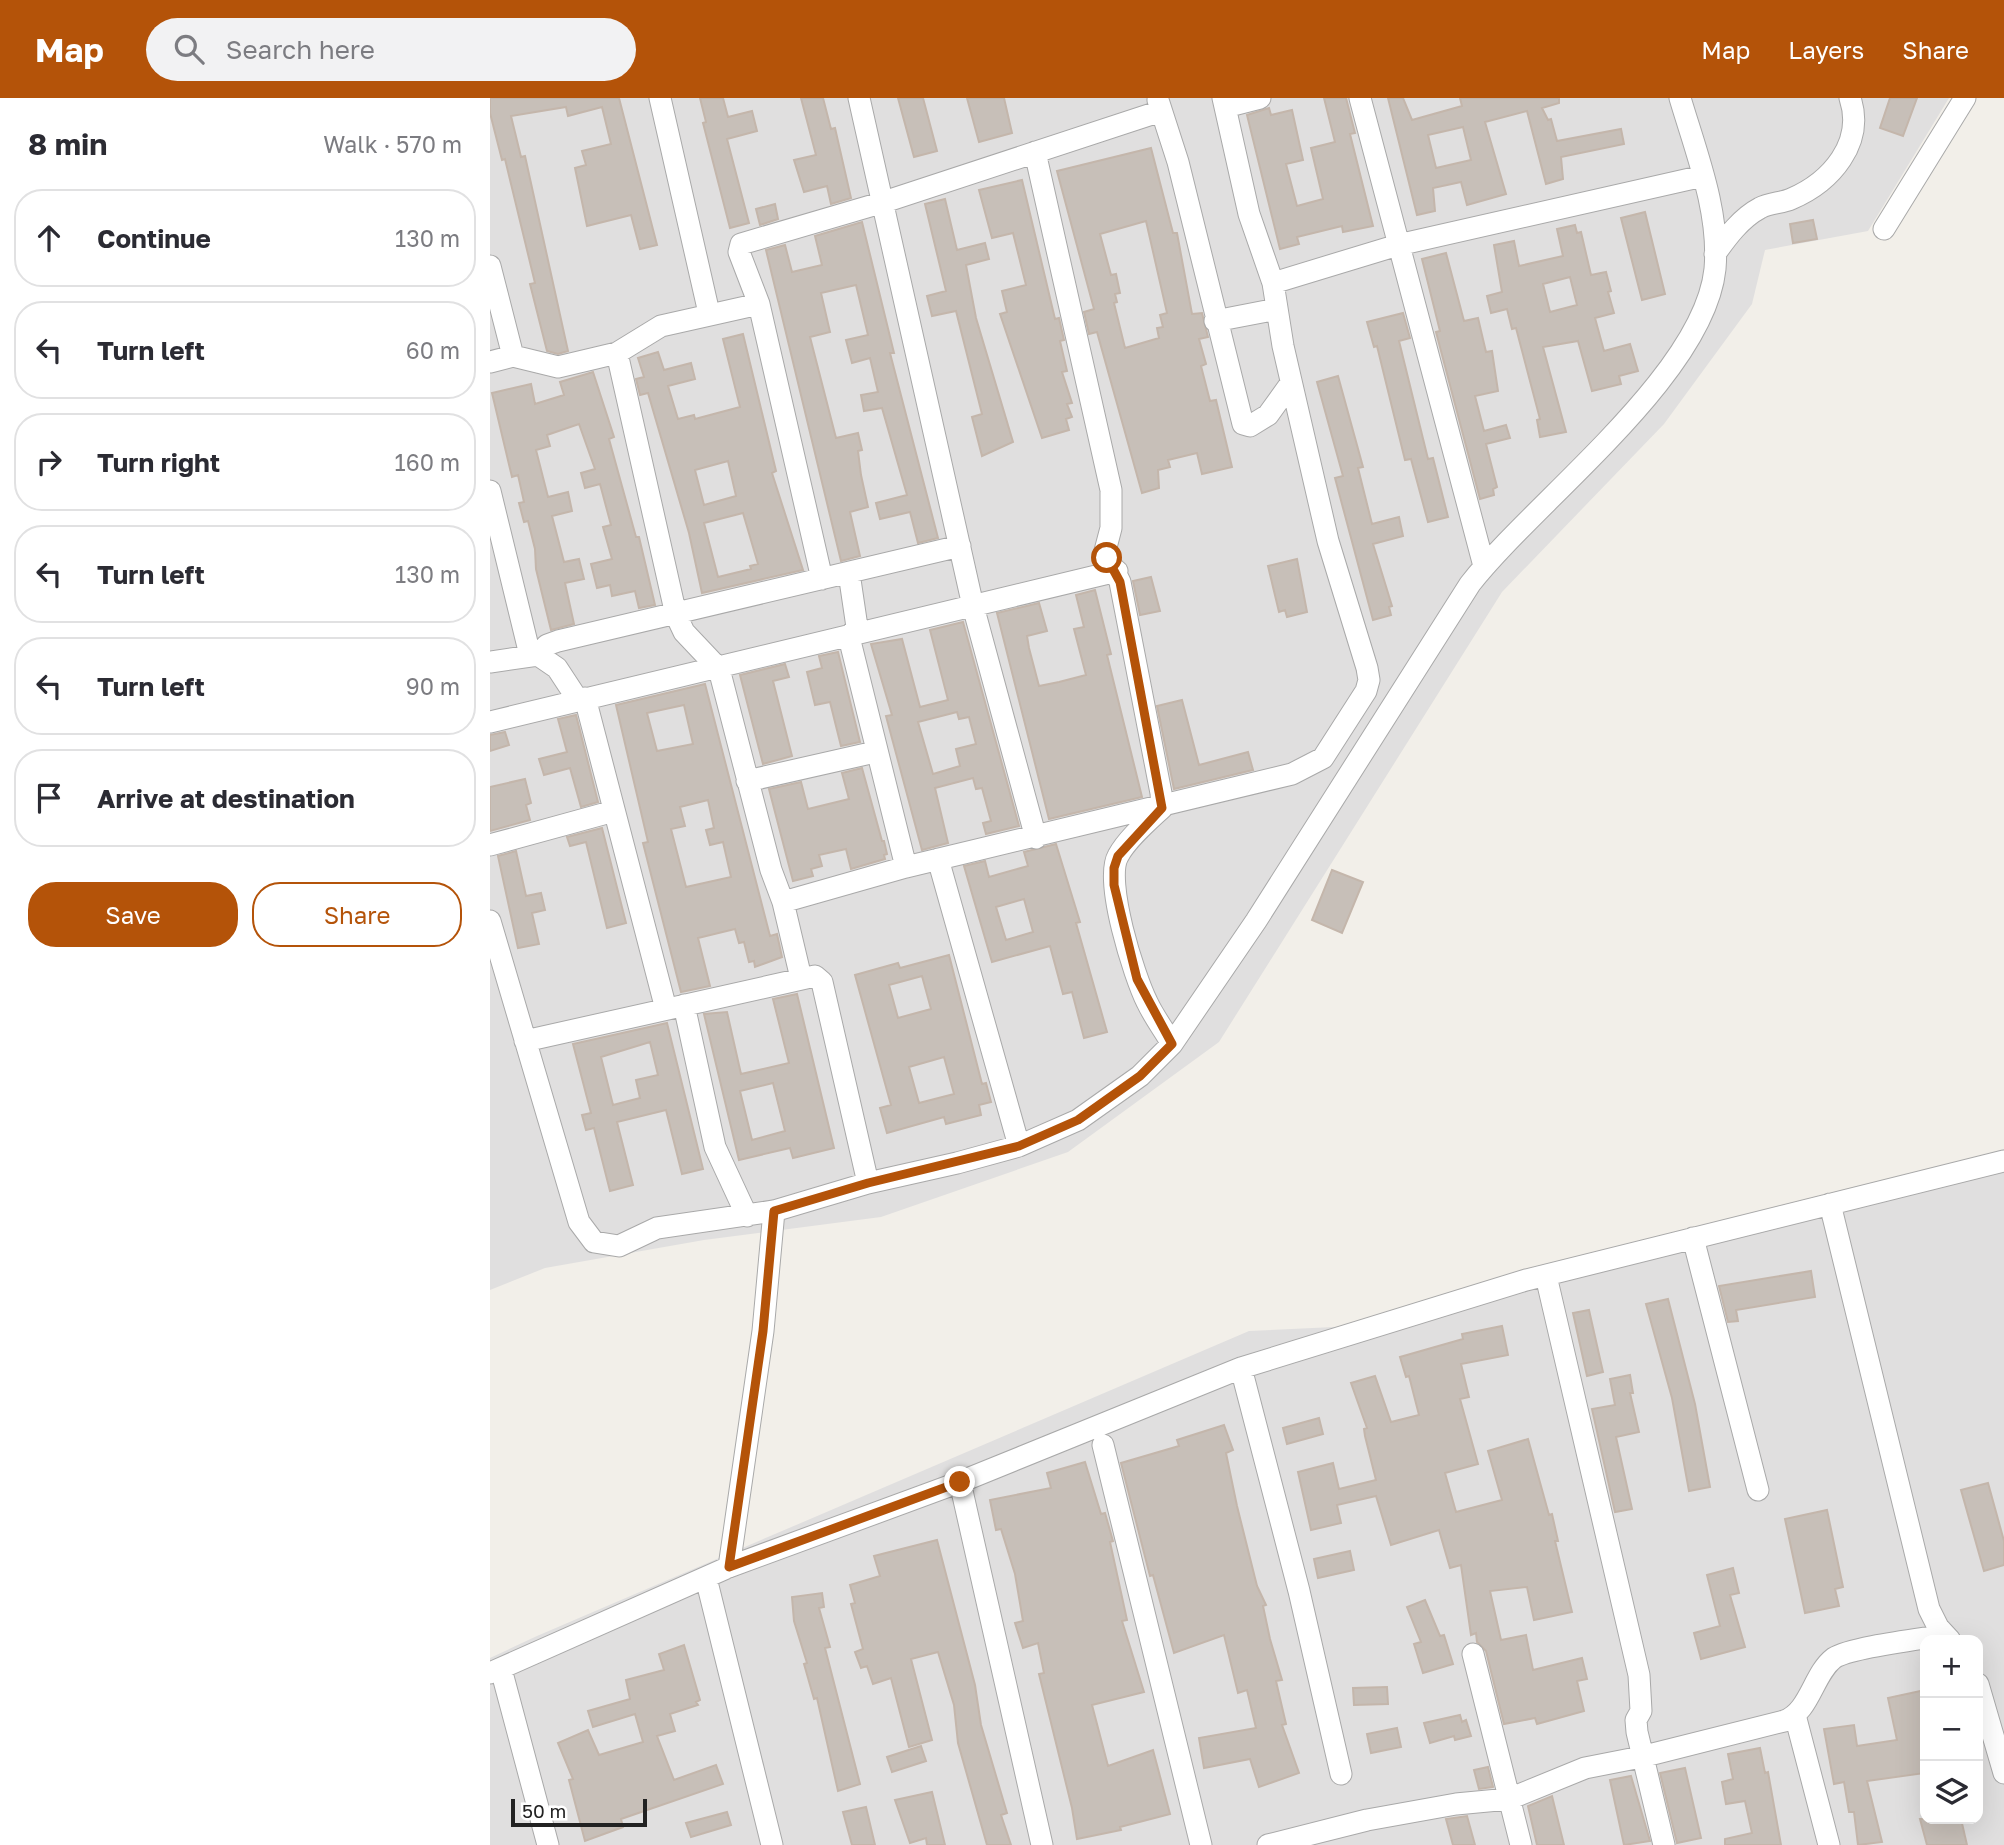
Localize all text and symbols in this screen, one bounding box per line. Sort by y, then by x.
search box [146,18,636,81]
text: Map [35,30,104,69]
icon: search [170,30,208,68]
text: Search here [226,34,375,65]
text: Map [1701,35,1750,64]
text: Layers [1788,35,1864,64]
text: Share [1902,35,1969,64]
text: 8 min [28,126,107,162]
text: Walk · 570 m [323,130,462,158]
icon: ahead [30,219,68,257]
text: Continue [97,223,211,254]
text: 130 m [395,224,460,252]
icon: left [30,331,68,369]
text: Turn left [97,335,205,366]
text: 60 m [406,336,460,364]
icon: right [30,443,68,481]
text: Turn right [97,447,220,478]
text: 160 m [395,448,460,476]
route start [1091,542,1122,573]
icon: left [30,555,68,593]
text: Turn left [97,559,205,590]
text: 130 m [395,560,460,588]
icon: left [30,667,68,705]
text: Turn left [97,671,205,702]
text: 90 m [406,672,460,700]
icon: arrive [30,779,68,817]
text: Arrive at destination [97,783,355,814]
button: Save [28,882,238,947]
button: Share [252,882,462,947]
route end [944,1466,975,1497]
map controls [1920,1635,1983,1824]
button: + [1920,1635,1983,1698]
button: − [1920,1698,1983,1761]
button: layers [1920,1761,1983,1824]
scale bar [511,1796,648,1828]
text: 50 m [522,1799,566,1822]

